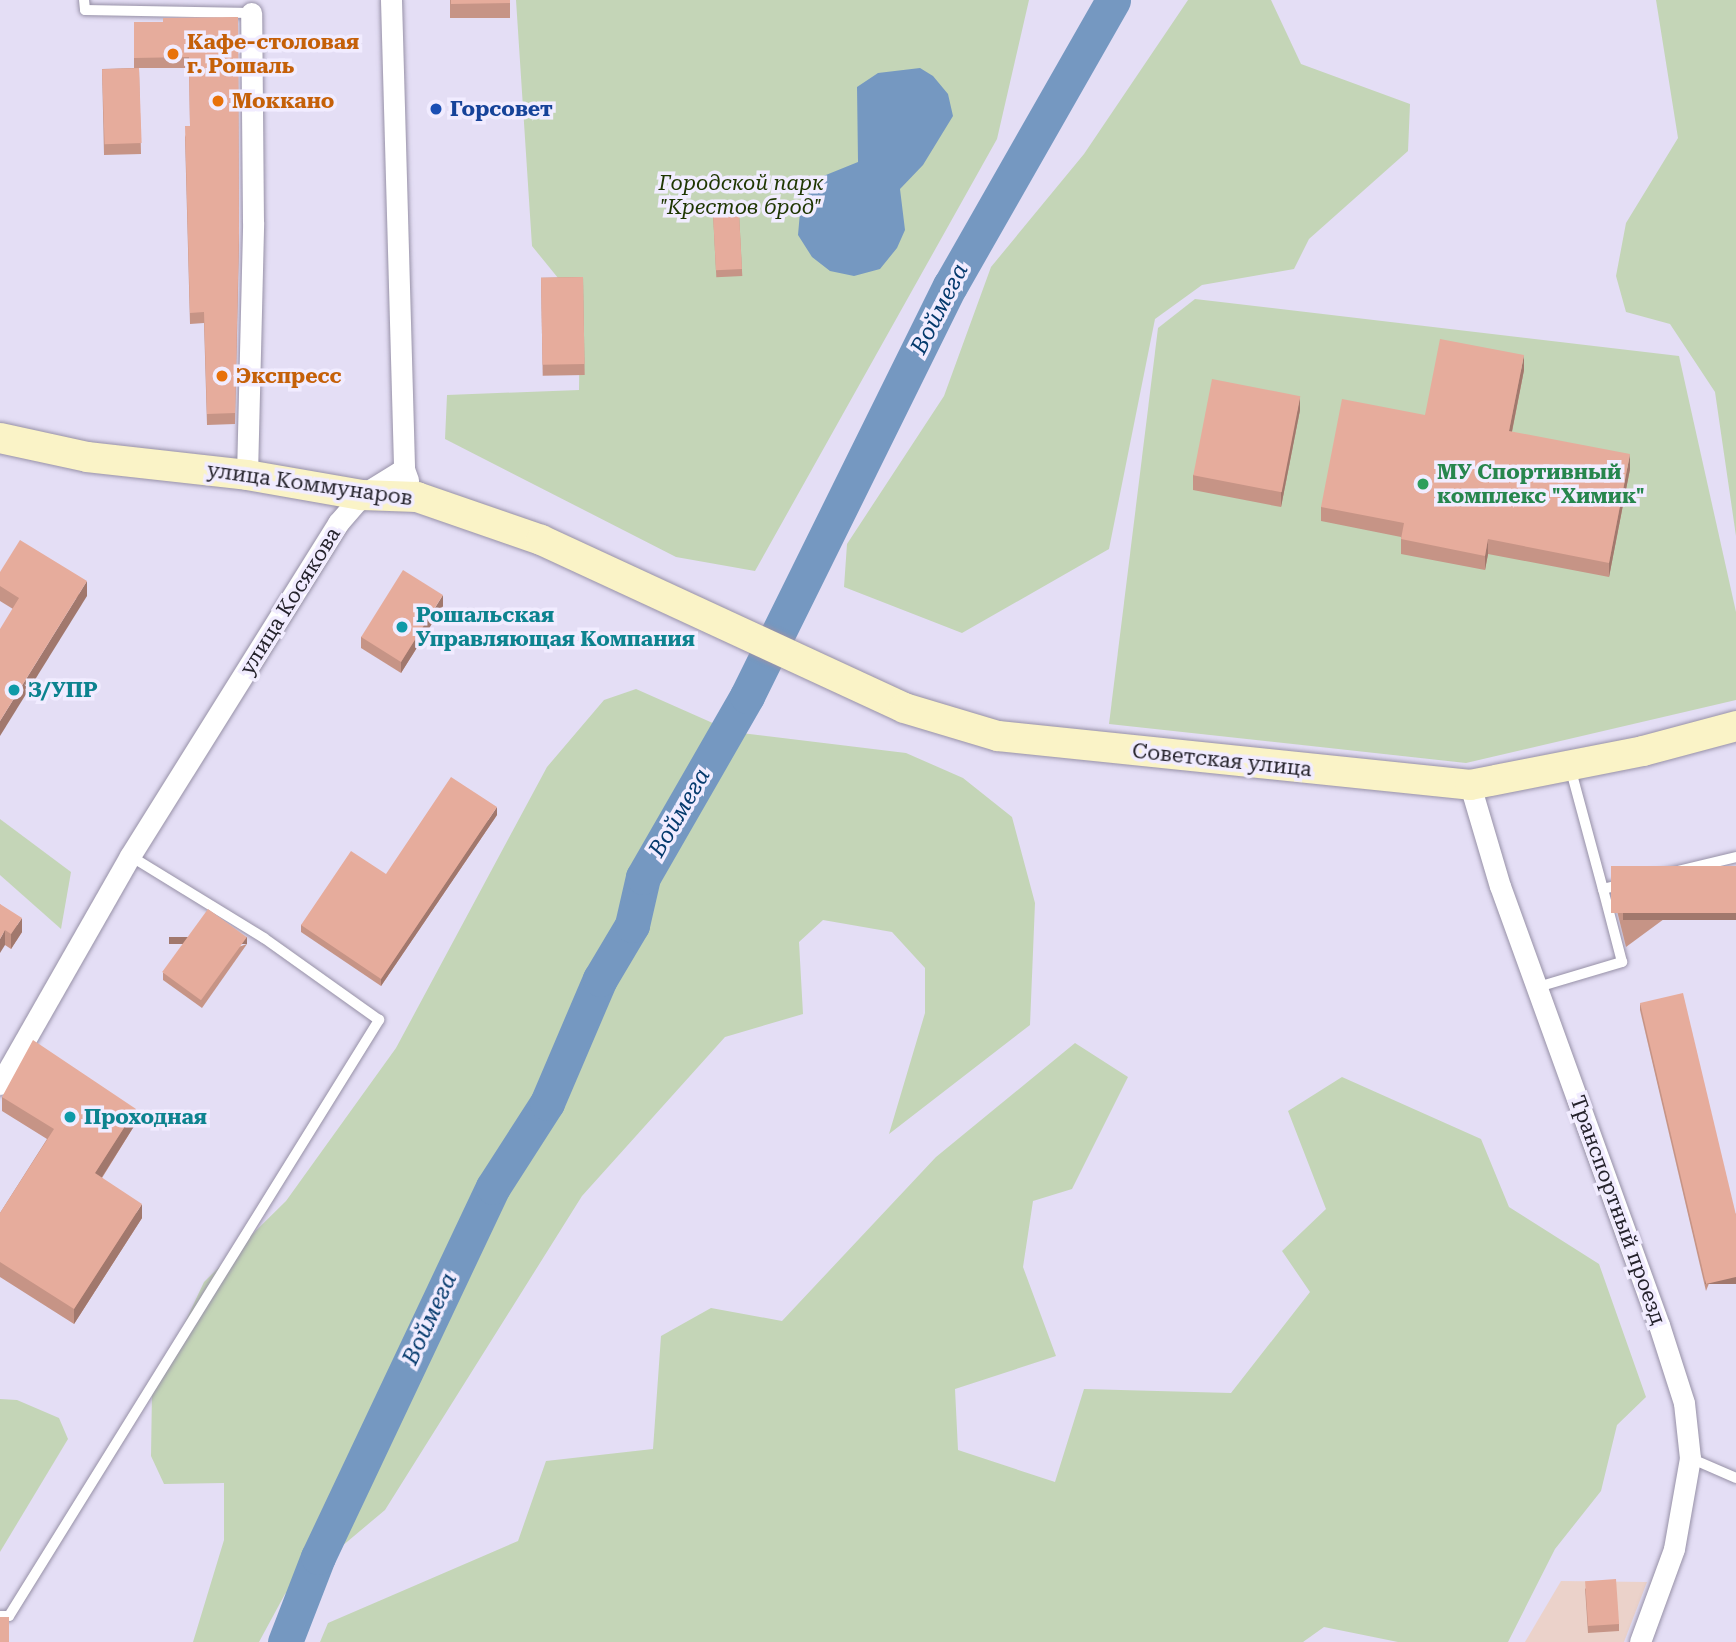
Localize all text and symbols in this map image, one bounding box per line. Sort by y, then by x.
place label: Кафе-столовая г. Рошаль [187,29,359,79]
marker: Кафе-столовая г. Рошаль [165,46,181,62]
place label: Моккано [232,88,334,114]
marker: Моккано [210,93,226,109]
place label: Горсовет [450,96,553,122]
marker: Горсовет [428,101,444,117]
park label: Городской парк "Крестов брод" [658,170,824,220]
water label: Воймега [905,259,975,359]
place label: Экспресс [236,363,342,389]
marker: Экспресс [214,368,230,384]
street label: улица Коммунаров [206,457,414,511]
place label: МУ Спортивный комплекс "Химик" [1437,459,1645,509]
marker: МУ Спортивный комплекс "Химик" [1415,476,1431,492]
street label: улица Косякова [234,522,346,680]
place label: Рошальская Управляющая Компания [416,602,695,652]
marker: Рошальская Управляющая Компания [394,619,410,635]
place label: З/УПР [28,677,98,703]
marker: З/УПР [6,682,22,698]
street label: Советская улица [1131,738,1313,782]
water label: Воймега [644,764,716,862]
street label: Транспортный проезд [1565,1092,1671,1328]
place label: Проходная [84,1104,207,1130]
marker: Проходная [62,1109,78,1125]
water label: Воймега [397,1269,463,1369]

